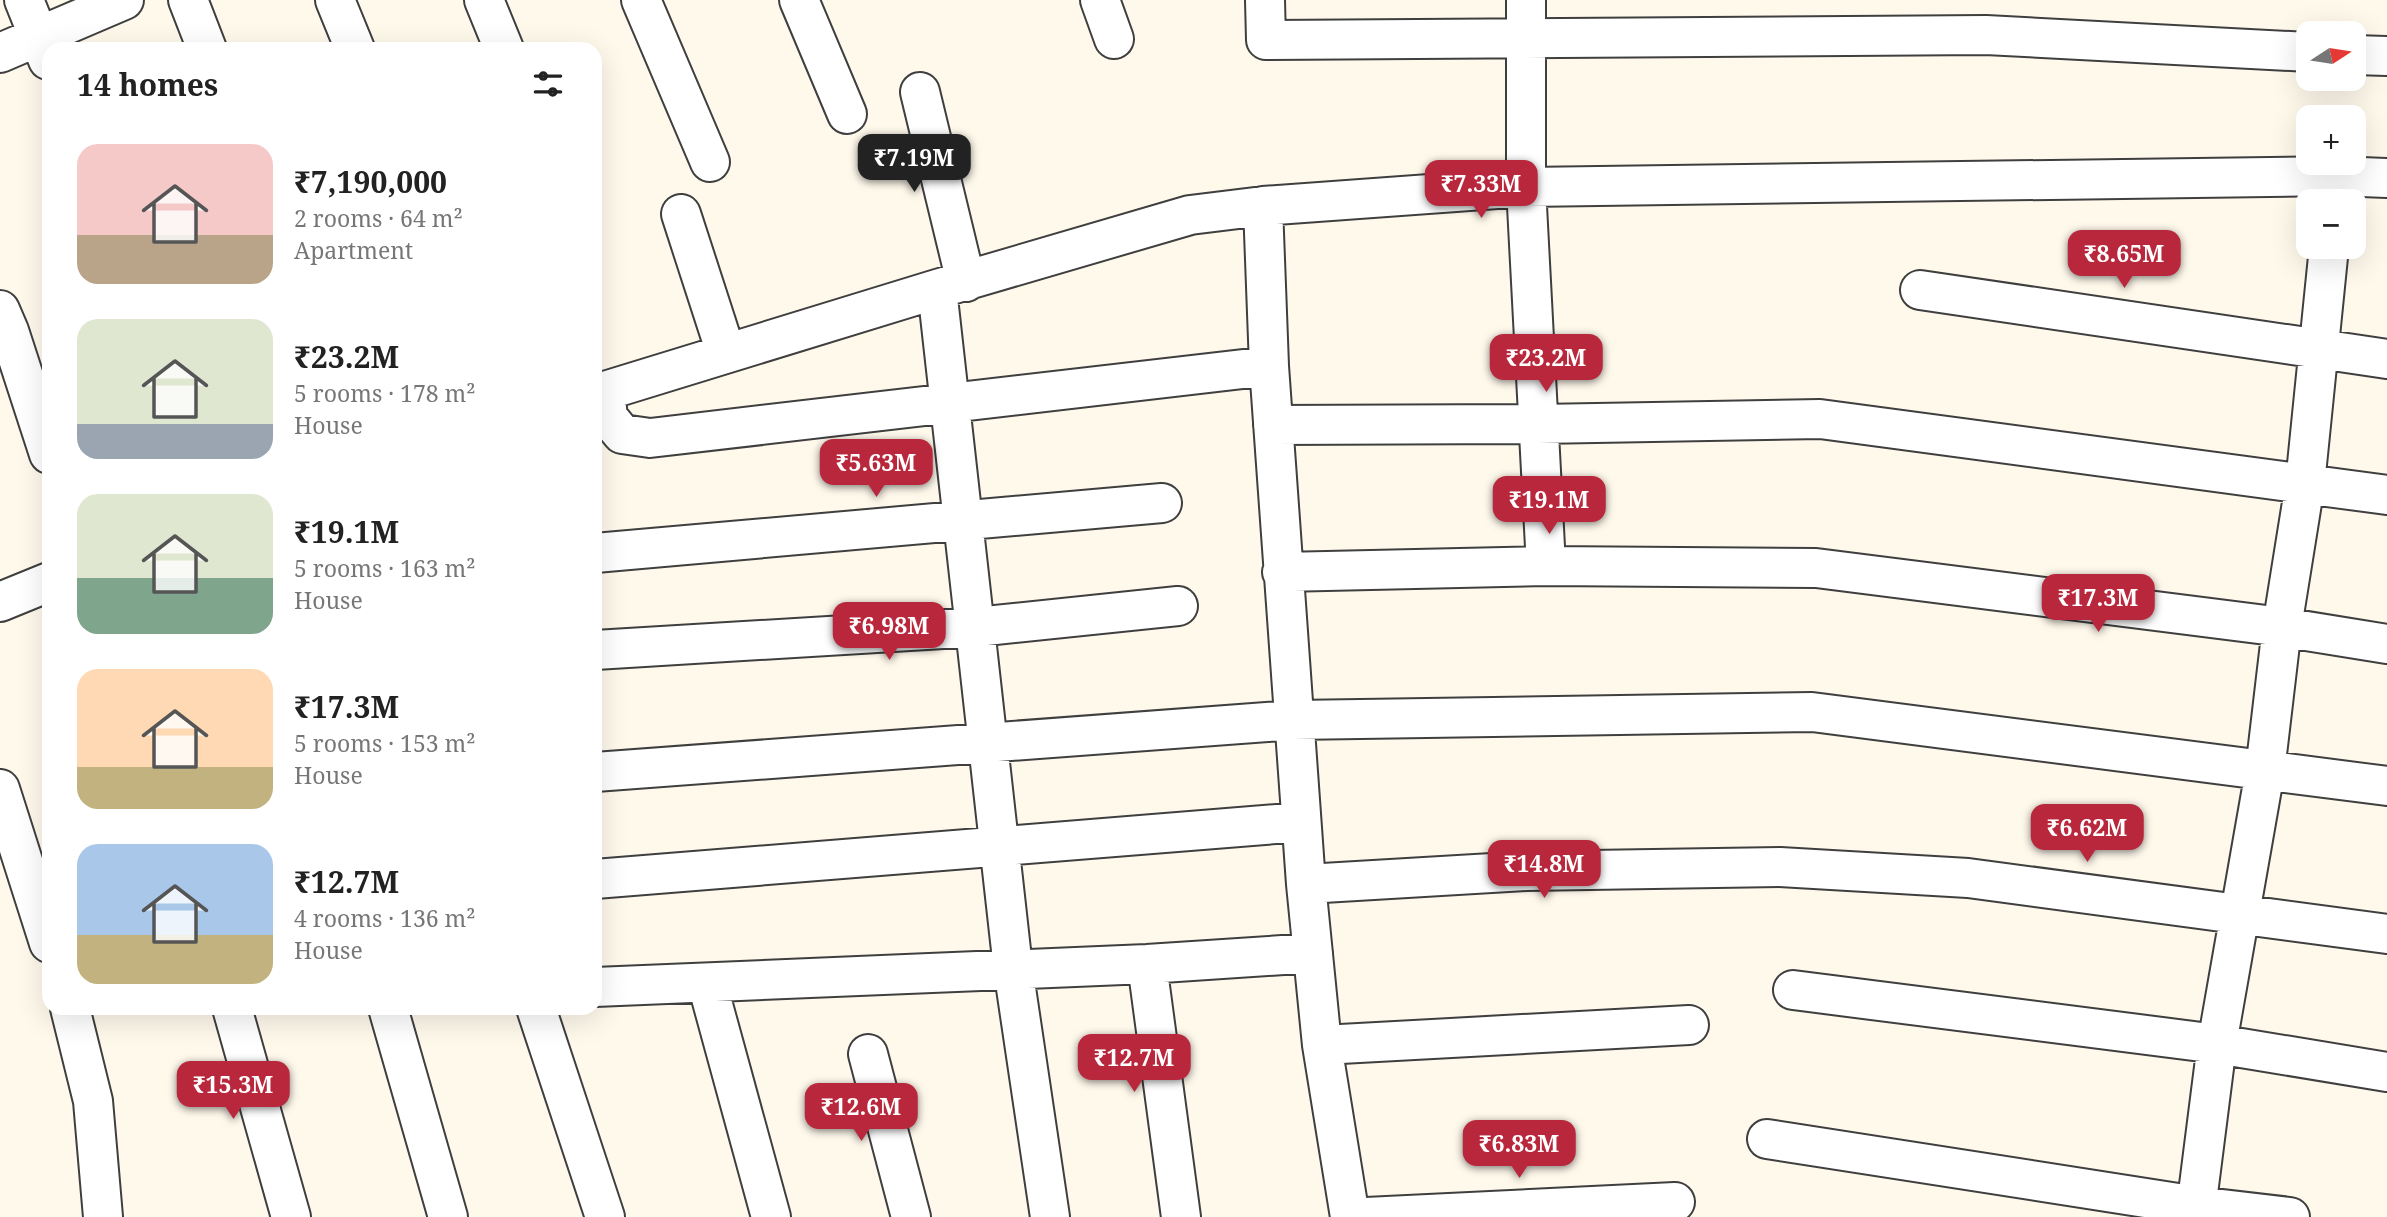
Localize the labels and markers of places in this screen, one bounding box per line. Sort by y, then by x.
pin: ₹7.19M [857,134,971,194]
pin: ₹7.33M [1424,160,1538,220]
pin: ₹8.65M [2067,230,2181,290]
pin: ₹23.2M [1489,334,1603,394]
pin: ₹5.63M [819,440,933,499]
pin: ₹19.1M [1492,476,1606,536]
pin: ₹17.3M [2041,574,2155,634]
pin: ₹6.98M [832,602,946,662]
pin: ₹6.62M [2030,804,2144,864]
pin: ₹14.8M [1487,841,1601,900]
pin: ₹12.7M [1077,1034,1191,1094]
pin: ₹15.3M [176,1062,290,1121]
pin: ₹12.6M [804,1084,918,1143]
pin: ₹6.83M [1462,1120,1576,1180]

